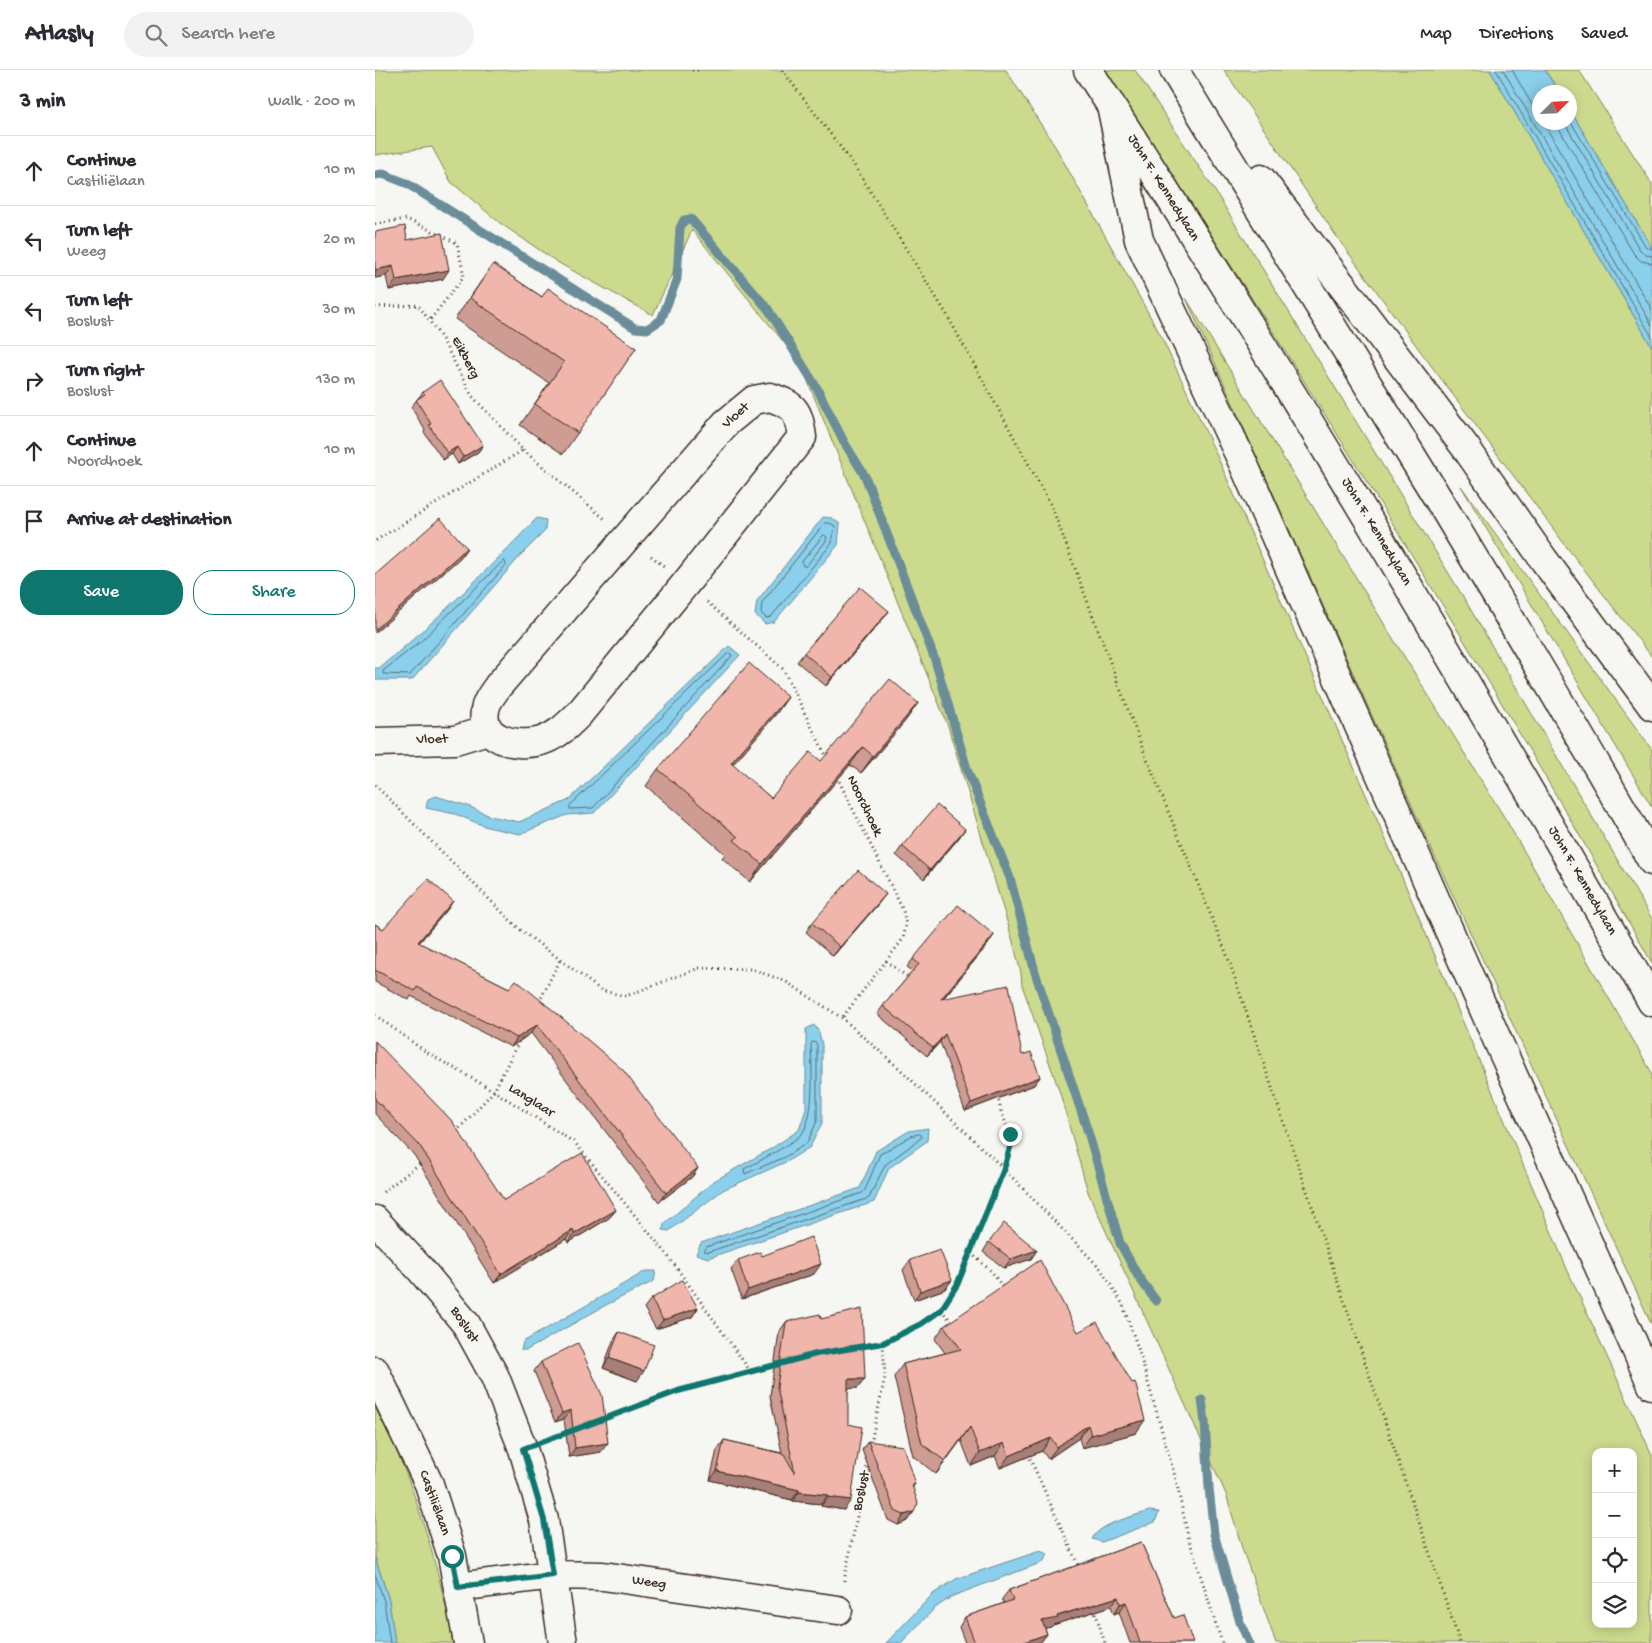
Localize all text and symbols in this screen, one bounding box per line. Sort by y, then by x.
search box [124,12,474,57]
text: Atlasly [25,20,94,49]
icon: search [142,21,170,49]
text: Search here [182,23,275,46]
text: Map [1420,24,1452,45]
text: Directions [1480,24,1553,45]
text: Saved [1581,24,1627,45]
north arrow [1532,85,1577,130]
text: 3 min [20,90,65,115]
text: Walk · 200 m [268,93,355,112]
street label: John F. Kennedylaan [1123,131,1203,245]
text: Continue [67,150,136,173]
icon: ahead [20,157,48,185]
text: 10 m [324,161,355,180]
text: Castiliëlaan [67,173,145,192]
text: Turn left [67,220,131,243]
icon: left [20,227,48,255]
text: 20 m [323,231,355,250]
text: Weeg [67,243,106,262]
text: Turn left [67,290,131,313]
icon: left [20,297,48,325]
text: 30 m [322,301,355,320]
text: Boslust [67,313,113,332]
street label: Eikberg [447,334,483,382]
text: Turn right [67,360,143,383]
icon: right [20,367,48,395]
text: 130 m [316,371,355,390]
text: Boslust [67,383,113,402]
street label: Vloet [718,398,754,433]
text: Continue [67,430,136,453]
icon: ahead [20,437,48,465]
text: 10 m [324,441,355,460]
text: Noordhoek [67,453,141,472]
street label: John F. Kennedylaan [1337,475,1415,589]
icon: arrive [20,507,48,535]
text: Arrive at destination [67,509,231,532]
button: Save [20,570,183,615]
button: Share [193,570,355,615]
street label: Vloet [415,731,449,749]
street label: Noordhoek [842,773,887,841]
street label: John F. Kennedylaan [1544,824,1620,939]
street label: Langlaar [505,1080,558,1122]
route end [999,1123,1022,1146]
street label: Boslust [445,1303,483,1347]
map controls [1592,1448,1637,1628]
button: + [1592,1448,1637,1493]
street label: Castiliëlaan [414,1468,454,1538]
street label: Boslust [849,1468,875,1513]
button: − [1592,1493,1637,1538]
button: locate [1592,1538,1637,1583]
route start [441,1545,464,1568]
street label: Weeg [631,1572,667,1594]
button: layers [1592,1583,1637,1628]

